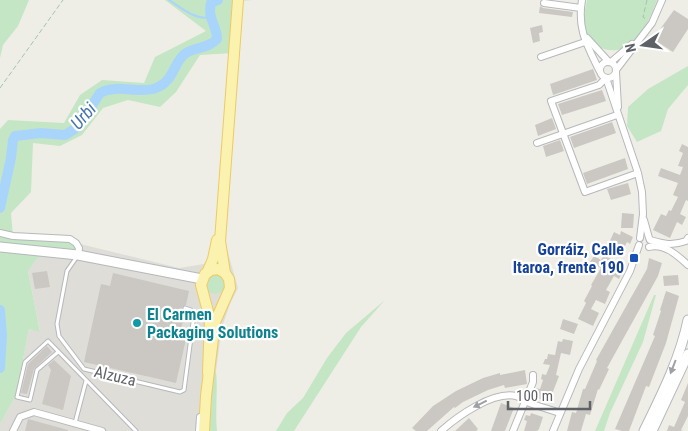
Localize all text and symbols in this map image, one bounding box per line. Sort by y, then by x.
north arrow [618,20,668,70]
text: N [622,42,639,54]
water label: Urbi [66,98,101,133]
place label: Gorráiz, Calle Itaroa, frente 190 [513,240,624,277]
marker: Gorráiz, Calle Itaroa, frente 190 [628,252,640,264]
place label: El Carmen Packaging Solutions [147,305,278,342]
marker: El Carmen Packaging Solutions [131,317,143,329]
one-way arrow [669,359,676,374]
street label: Alzuza [92,362,138,390]
scale bar [508,378,590,410]
text: 100 m [516,387,553,405]
one-way arrow [473,400,488,409]

